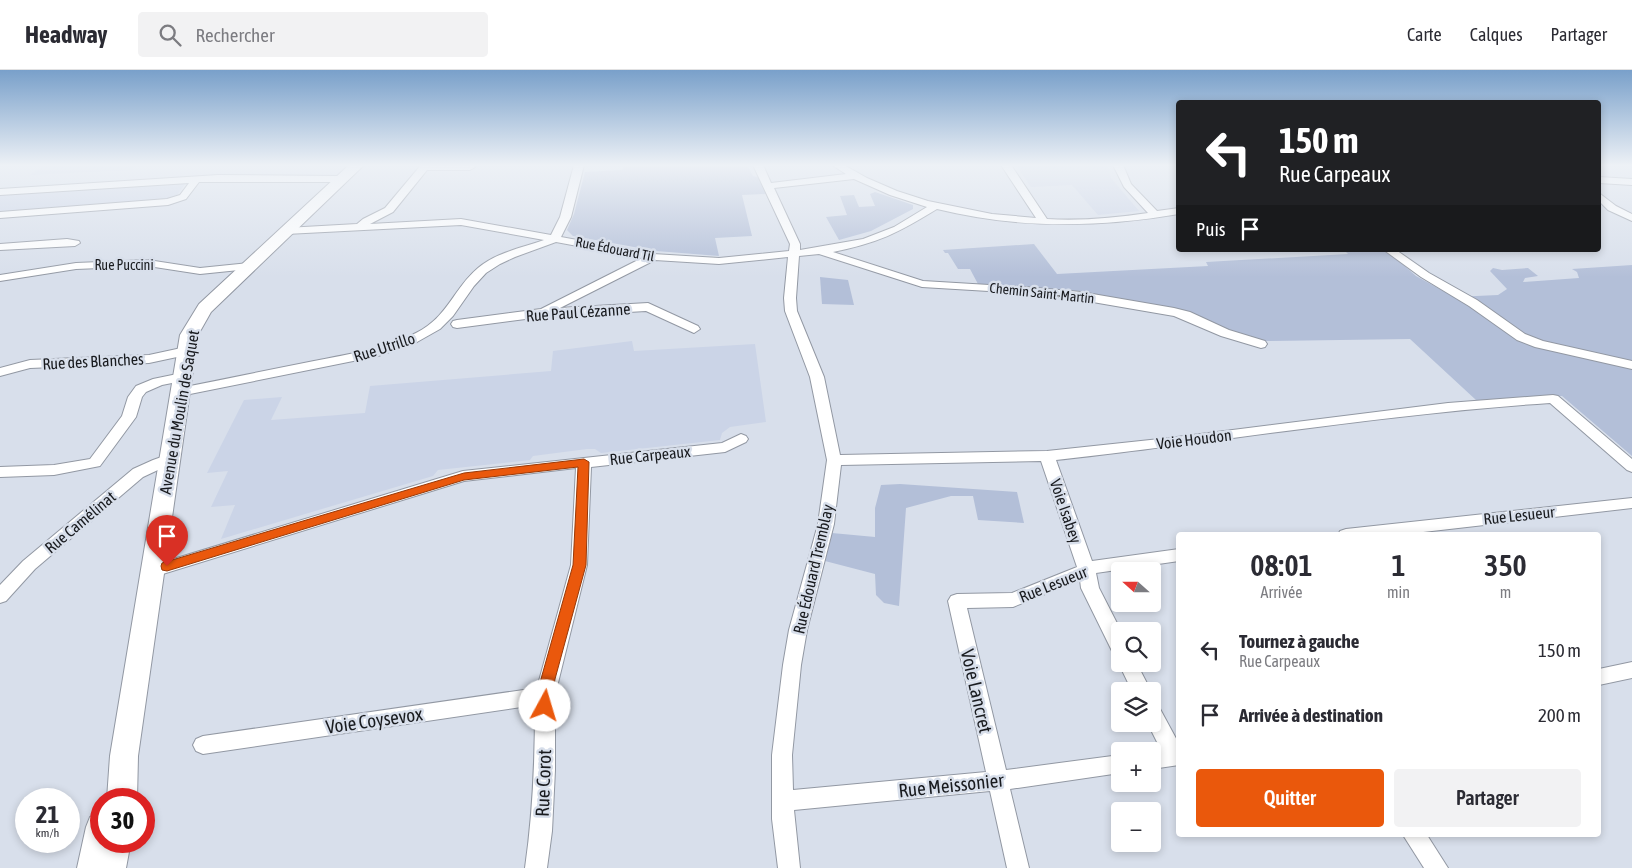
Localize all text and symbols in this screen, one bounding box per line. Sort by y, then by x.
search box [138,12,488,57]
text: Headway [25,21,108,48]
icon: search [156,21,184,49]
text: Rechercher [196,24,275,46]
text: Carte [1407,24,1442,45]
text: Calques [1470,24,1523,45]
text: Partager [1551,24,1607,45]
icon: left [1196,120,1261,185]
text: 150 m [1279,120,1358,160]
text: Rue Carpeaux [1279,161,1390,187]
icon: arrive [1236,215,1264,243]
text: Puis [1196,218,1226,240]
street label: Rue Édouard Til [574,234,656,265]
street label: Rue Puccini [94,257,154,273]
street label: Chemin Saint-Martin [989,280,1095,306]
street label: Rue Paul Cézanne [525,299,631,325]
street label: Avenue du Moulin de Saquet [156,328,203,496]
street label: Rue Utrillo [351,329,417,365]
street label: Rue des Blanches [42,349,144,373]
street label: Voie Houdon [1155,425,1233,453]
street label: Rue Carpeaux [609,442,692,469]
street label: Voie Isabey [1046,477,1085,546]
street label: Rue Camélinat [41,487,119,557]
street label: Rue Édouard Tremblay [789,502,838,636]
street label: Rue Lesueur [1482,502,1556,528]
pin [146,515,188,566]
icon: arrive [153,522,181,550]
text: 08:01 [1250,548,1313,582]
text: 1 [1391,548,1406,582]
text: 350 [1484,548,1527,582]
street label: Rue Lesueur [1016,562,1090,606]
north arrow [1111,562,1161,612]
map controls [1111,562,1161,852]
text: Arrivée [1261,583,1302,601]
text: min [1387,583,1410,601]
text: m [1500,583,1511,601]
button: search [1111,622,1161,672]
text: Tournez à gauche [1239,630,1359,652]
icon: left [1196,636,1224,664]
text: 150 m [1538,639,1581,661]
street label: Voie Lancret [957,647,997,735]
text: Rue Carpeaux [1239,652,1320,670]
position arrow [518,679,570,731]
button: layers [1111,682,1161,732]
icon: arrive [1196,701,1224,729]
street label: Voie Coysevox [324,702,424,738]
text: Arrivée à destination [1239,704,1383,726]
text: 200 m [1538,704,1581,726]
button: + [1111,742,1161,792]
street label: Rue Corot [531,749,555,817]
street label: Rue Meissonier [897,768,1005,801]
button: Quitter [1196,769,1384,827]
button: Partager [1394,769,1581,827]
speed limit sign: 30 [90,788,155,853]
text: 21 [36,800,59,828]
button: − [1111,802,1161,852]
text: km/h [36,826,59,840]

